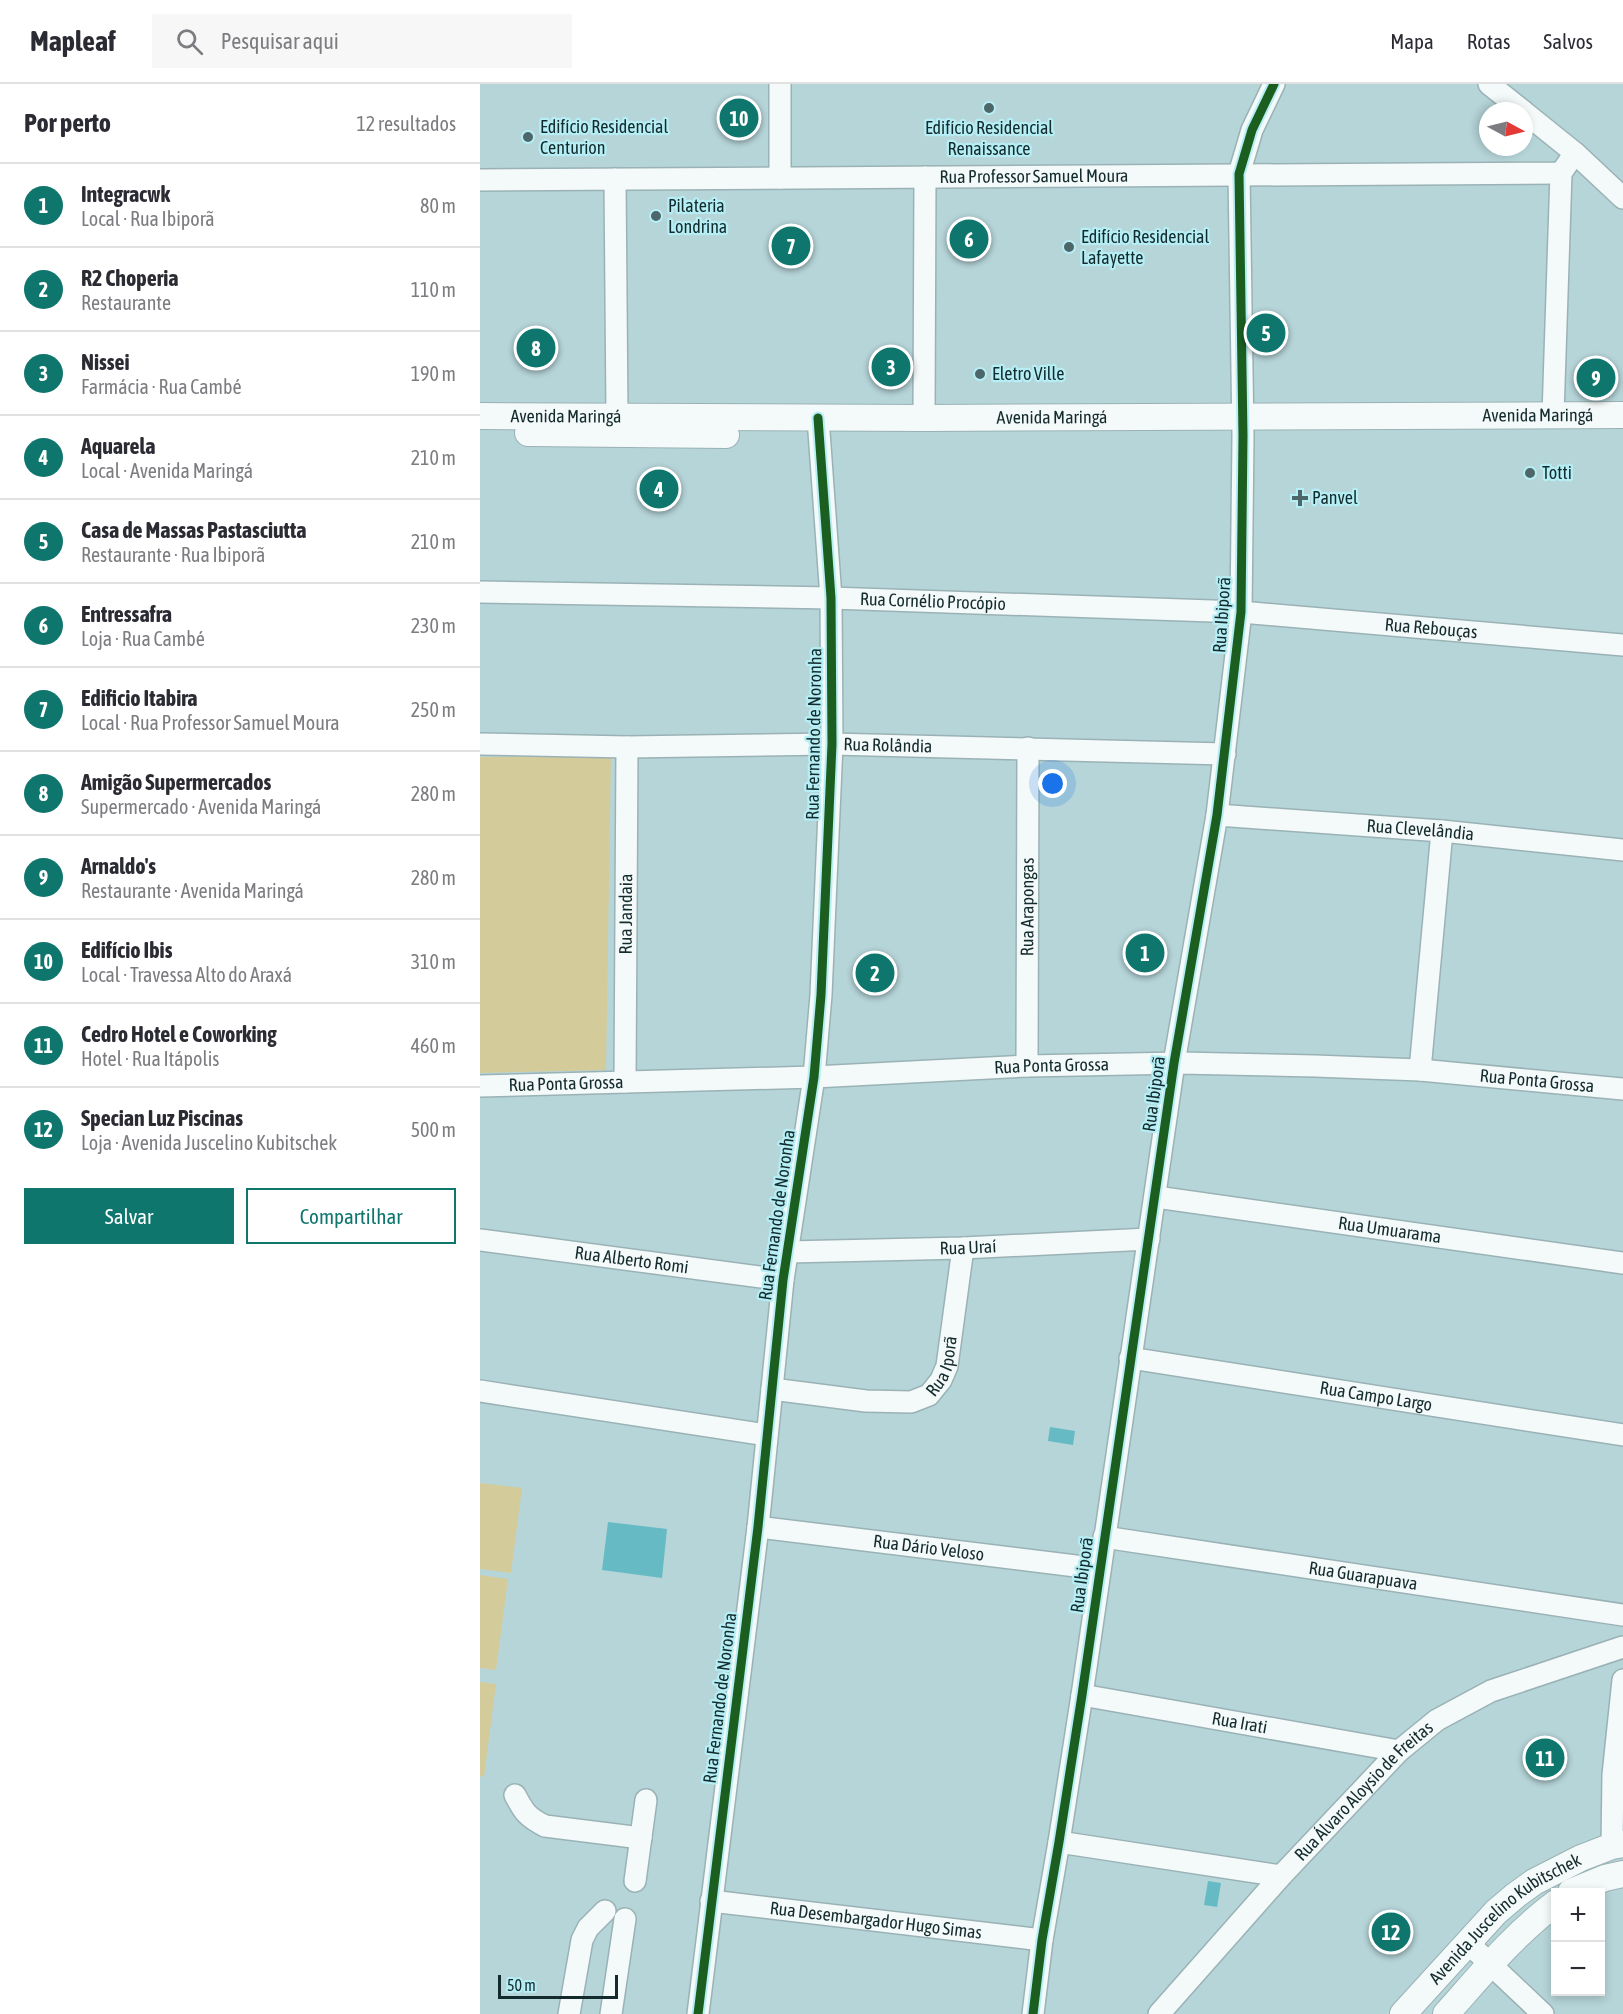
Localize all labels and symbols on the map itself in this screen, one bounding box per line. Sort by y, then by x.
pin: 10 [720,96,758,141]
marker: Edifício Residencial Renaissance [982,101,996,115]
north arrow [1479,102,1533,156]
place label: Edifício Residencial Centurion [540,116,668,158]
place label: Edifício Residencial Renaissance [925,117,1053,159]
marker: Edifício Residencial Centurion [521,130,535,144]
street label: Rua Professor Samuel Moura [939,165,1128,187]
place label: Pilateria Londrina [668,195,727,237]
marker: Pilateria Londrina [649,209,663,223]
pin: 6 [950,216,988,262]
pin: 7 [772,224,810,268]
place label: Edifício Residencial Lafayette [1081,226,1209,268]
marker: Edifício Residencial Lafayette [1062,240,1076,254]
pin: 5 [1246,310,1286,356]
pin: 8 [516,326,556,370]
pin: 3 [872,344,910,390]
pin: 9 [1576,356,1616,400]
place label: Eletro Ville [992,363,1064,384]
marker: Eletro Ville [973,367,987,381]
street label: Avenida Maringá [1482,404,1593,426]
street label: Avenida Maringá [510,405,622,427]
street label: Avenida Maringá [996,406,1107,428]
place label: Totti [1542,462,1572,483]
pin: 4 [640,466,678,512]
marker: Totti [1523,466,1537,480]
place label: Panvel [1312,487,1358,508]
marker: Panvel [1293,491,1307,505]
street label: Rua Ibiporã [1208,576,1235,654]
street label: Rua Cornélio Procópio [860,588,1006,614]
street label: Rua Rebouças [1384,613,1478,642]
street label: Rua Fernando de Noronha [802,648,825,820]
street label: Rua Rolândia [843,733,933,757]
your location [1038,769,1067,798]
street label: Rua Clevelândia [1366,815,1475,844]
street label: Rua Arapongas [1016,858,1038,956]
street label: Rua Jandaia [615,874,636,954]
pin: 1 [1126,930,1164,976]
pin: 2 [856,950,894,996]
street label: Rua Ponta Grossa [994,1053,1109,1078]
street label: Rua Ibiporã [1138,1055,1169,1133]
street label: Rua Ponta Grossa [1479,1065,1595,1096]
street label: Rua Ponta Grossa [508,1071,624,1095]
street label: Rua Fernando de Noronha [754,1128,799,1302]
street label: Rua Umuarama [1337,1212,1443,1247]
street label: Rua Uraí [939,1235,997,1259]
street label: Rua Alberto Romi [574,1242,690,1277]
street label: Rua Iporã [921,1335,961,1400]
street label: Rua Campo Largo [1318,1377,1434,1415]
street label: Rua Dário Veloso [872,1530,986,1565]
street label: Rua Ibiporã [1066,1536,1097,1614]
street label: Rua Guarapuava [1307,1557,1419,1594]
street label: Rua Fernando de Noronha [699,1611,740,1785]
street label: Rua Irati [1210,1707,1269,1738]
street label: Rua Álvaro Aloysio de Freitas [1290,1717,1437,1865]
pin: 11 [1526,1736,1564,1780]
street label: Avenida Juscelino Kubitschek [1425,1849,1584,1988]
street label: Rua Desembargador Hugo Simas [769,1897,983,1943]
pin: 12 [1372,1910,1410,1954]
scale bar [498,1972,618,2000]

